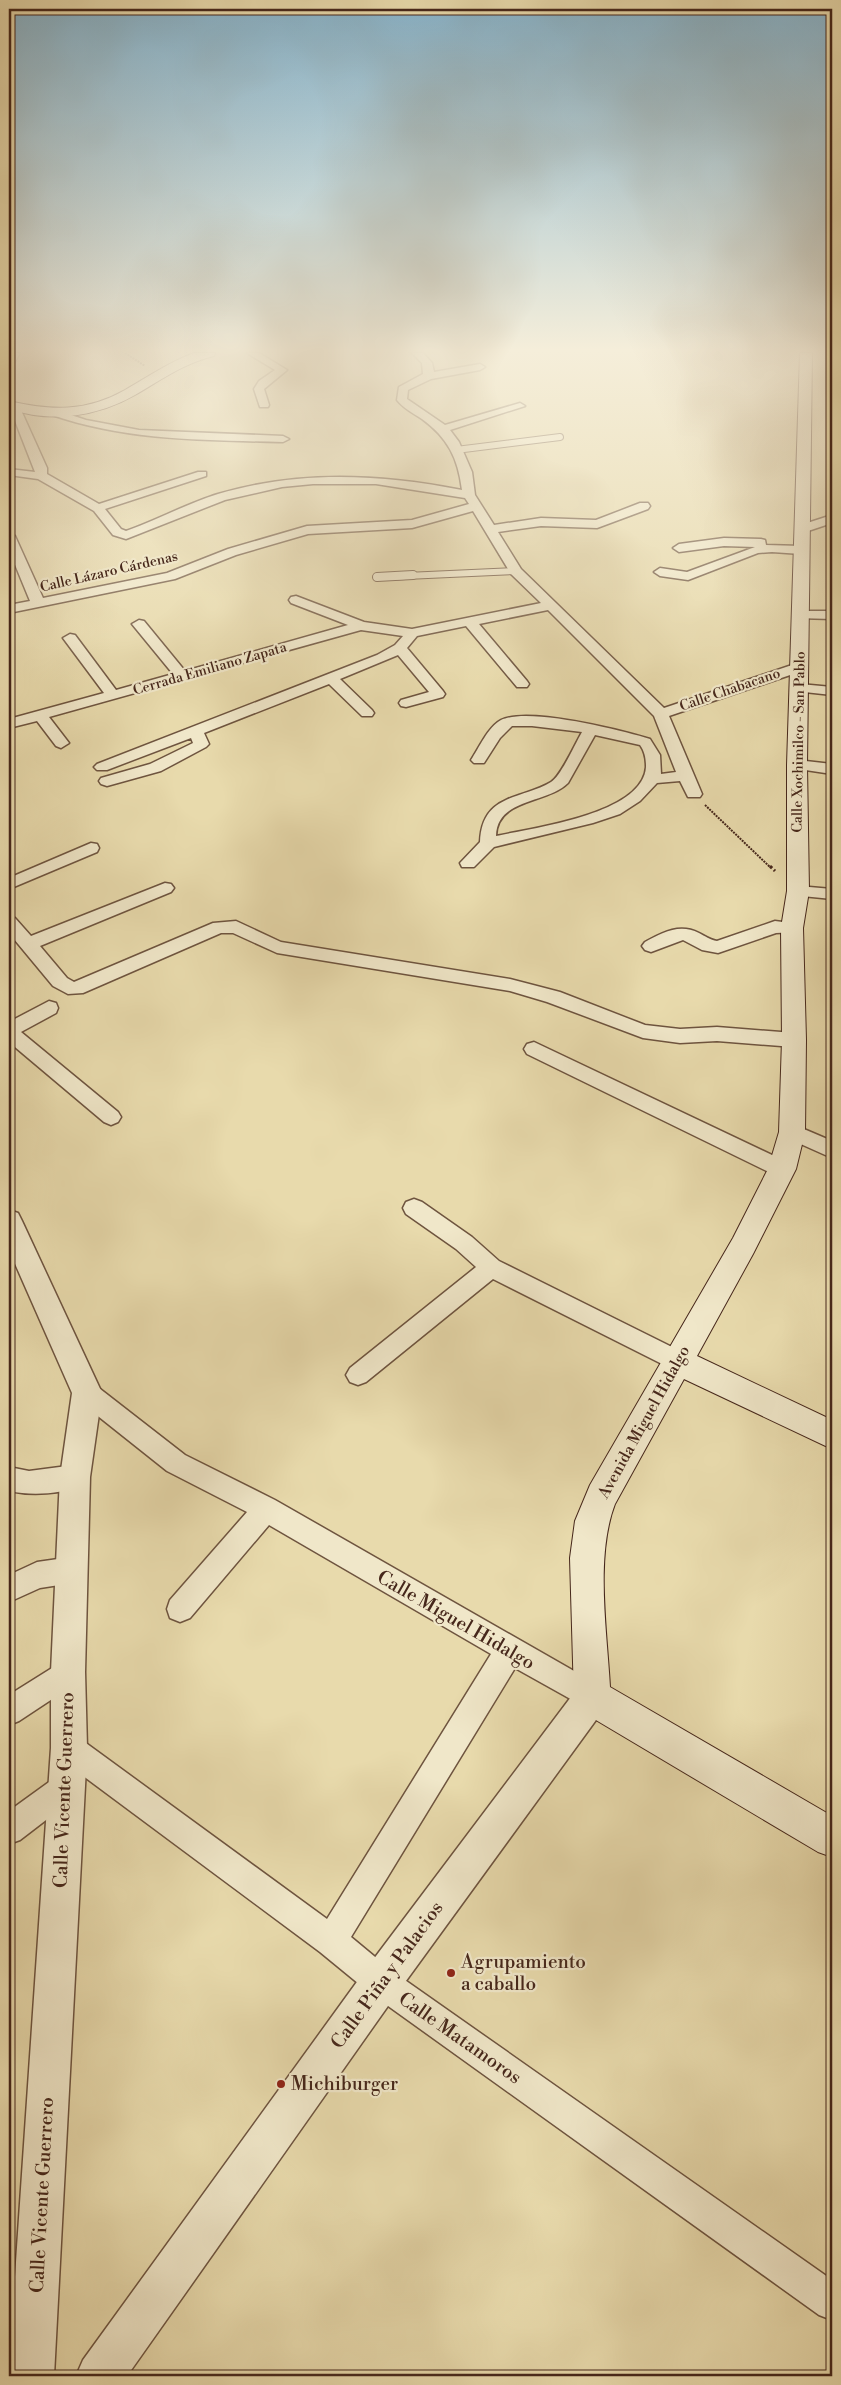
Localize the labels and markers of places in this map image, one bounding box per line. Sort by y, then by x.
place label: Agrupamiento a caballo [460,1950,586,1996]
marker: Agrupamiento a caballo [445,1967,457,1979]
place label: Michiburger [291,2072,398,2096]
marker: Michiburger [275,2078,287,2090]

